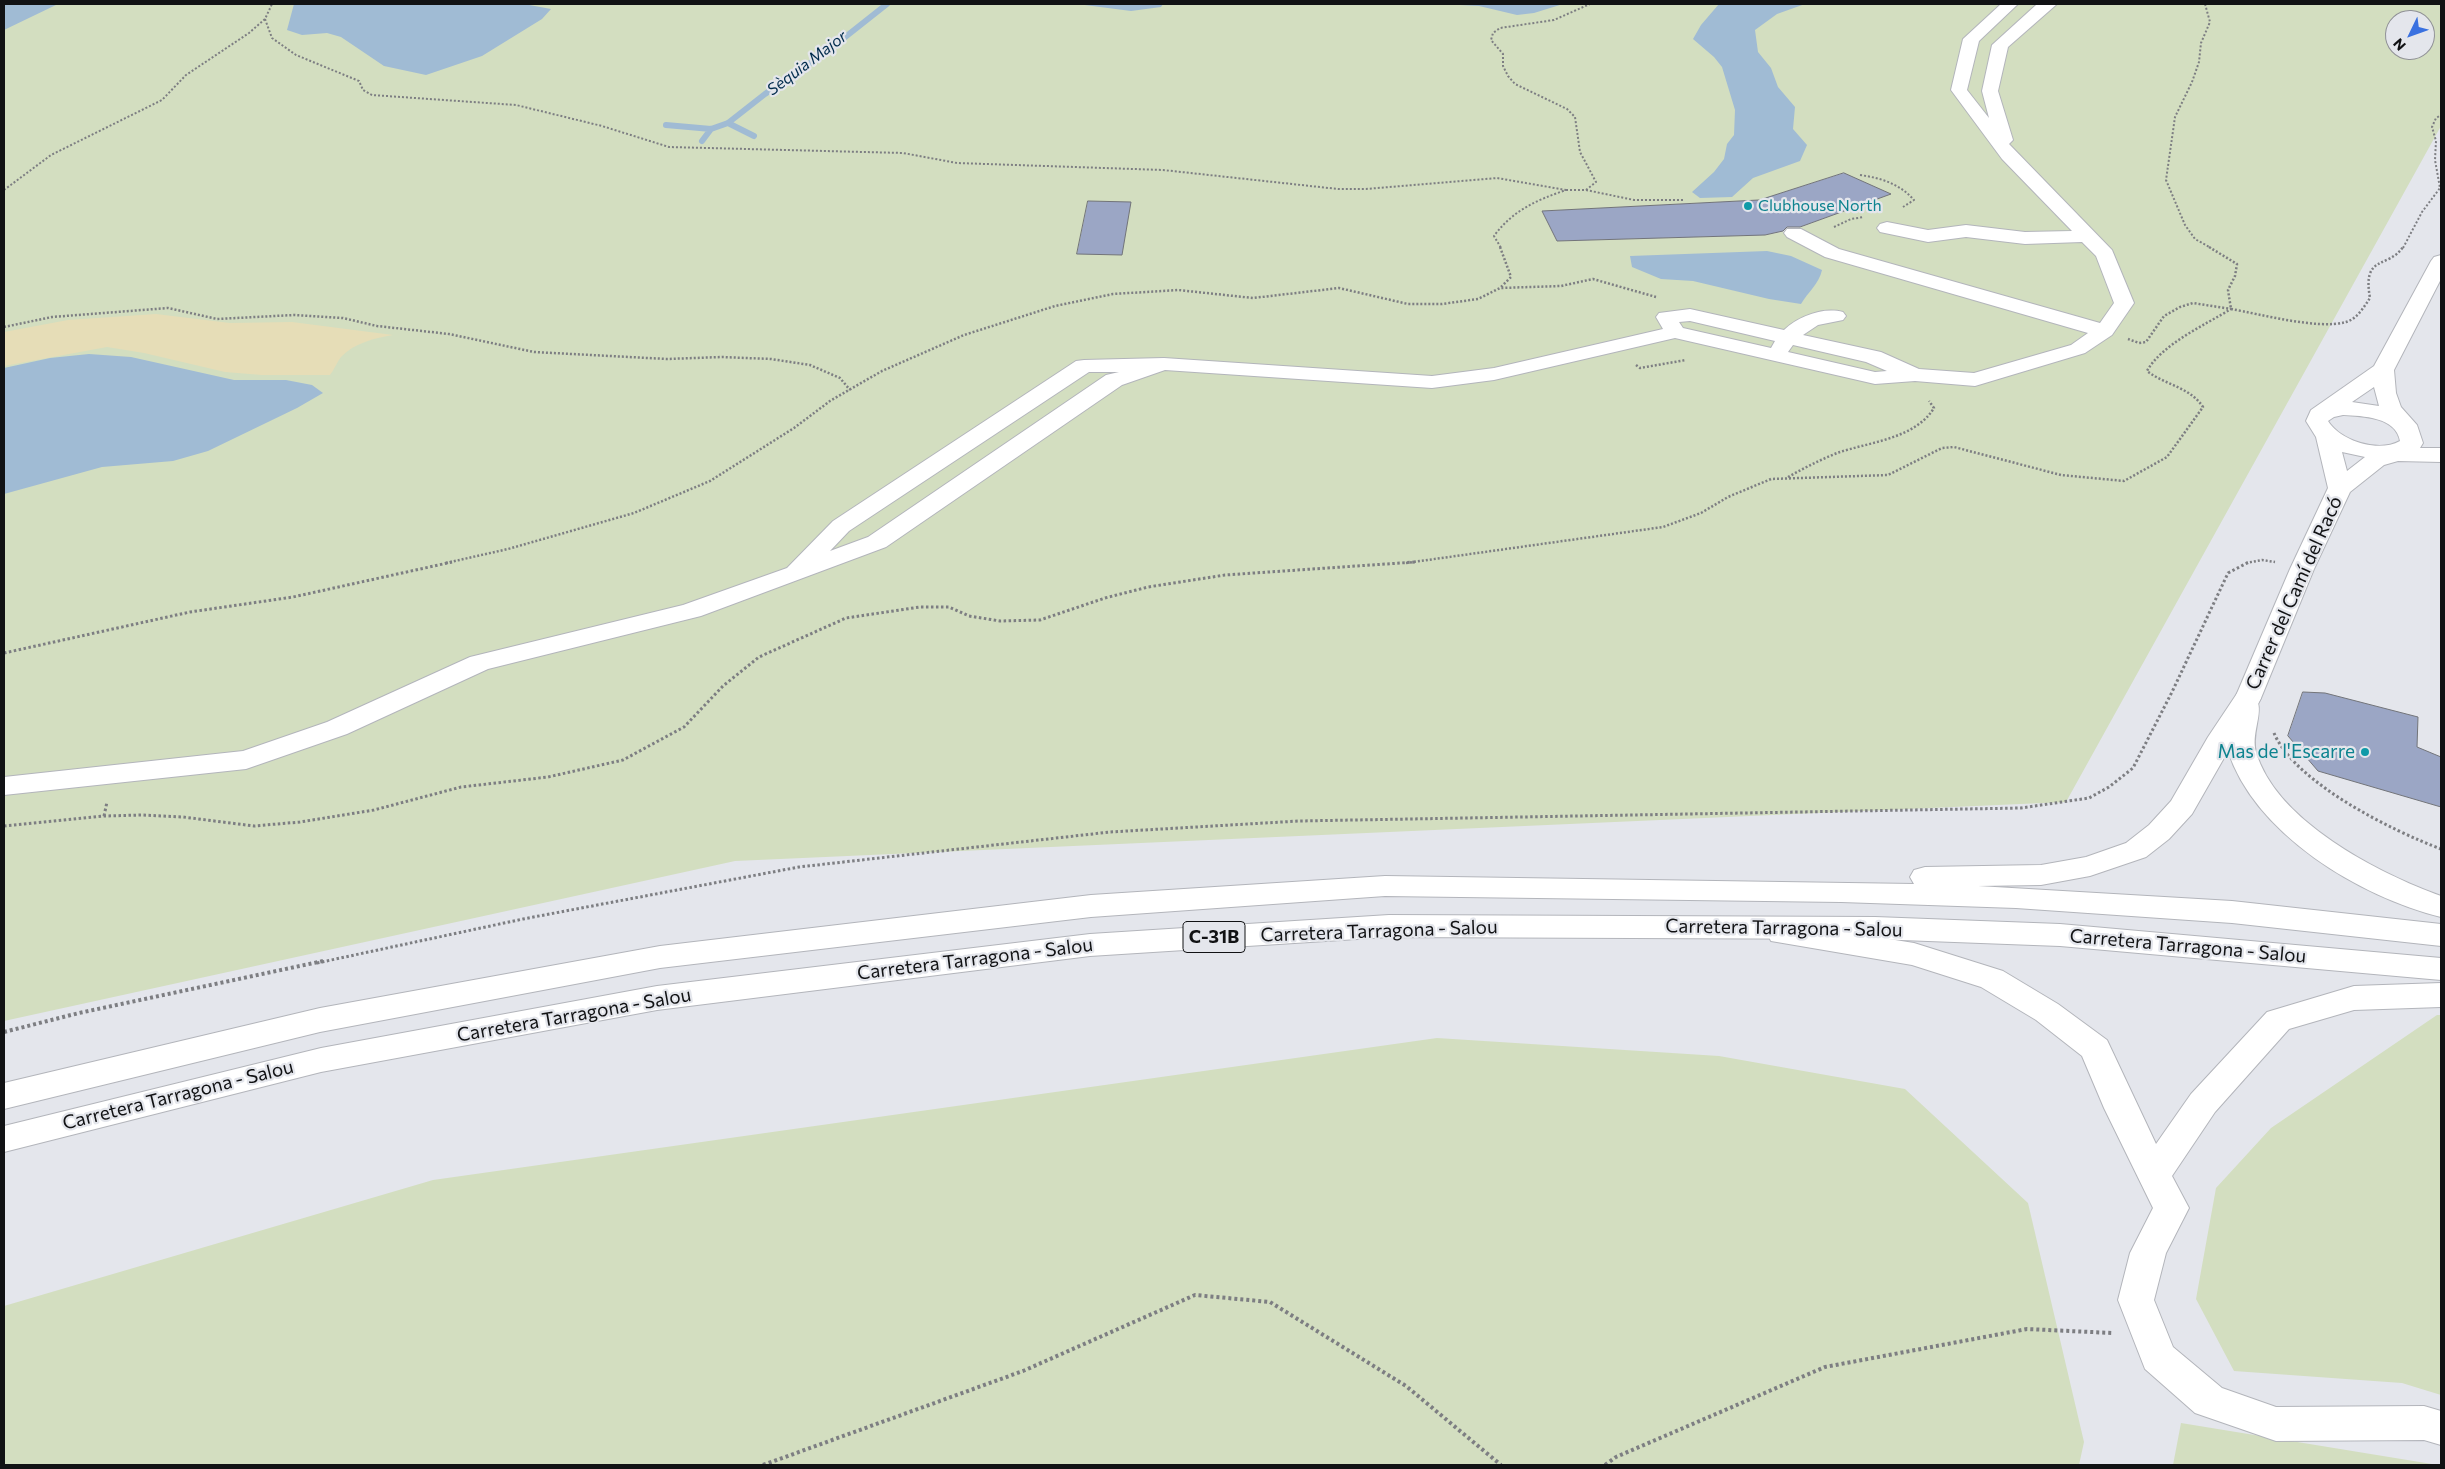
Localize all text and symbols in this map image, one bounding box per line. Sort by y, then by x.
north arrow [2385,10,2435,60]
water label: Sèquia Major [763,27,851,99]
text: N [2389,35,2409,54]
place label: Clubhouse North [1758,196,1882,216]
marker: Clubhouse North [1742,200,1754,212]
street label: Carrer del Camí del Racó [2241,493,2347,693]
place label: Mas de l'Escarre [2217,741,2355,763]
marker: Mas de l'Escarre [2359,746,2371,758]
street label: Carretera Tarragona - Salou [1260,915,1498,947]
street label: Carretera Tarragona - Salou [1665,915,1903,941]
road number: C-31B [1183,922,1245,952]
street label: Carretera Tarragona - Salou [2069,924,2307,968]
street label: Carretera Tarragona - Salou [856,933,1094,985]
street label: Carretera Tarragona - Salou [455,983,693,1047]
street label: Carretera Tarragona - Salou [60,1055,296,1135]

